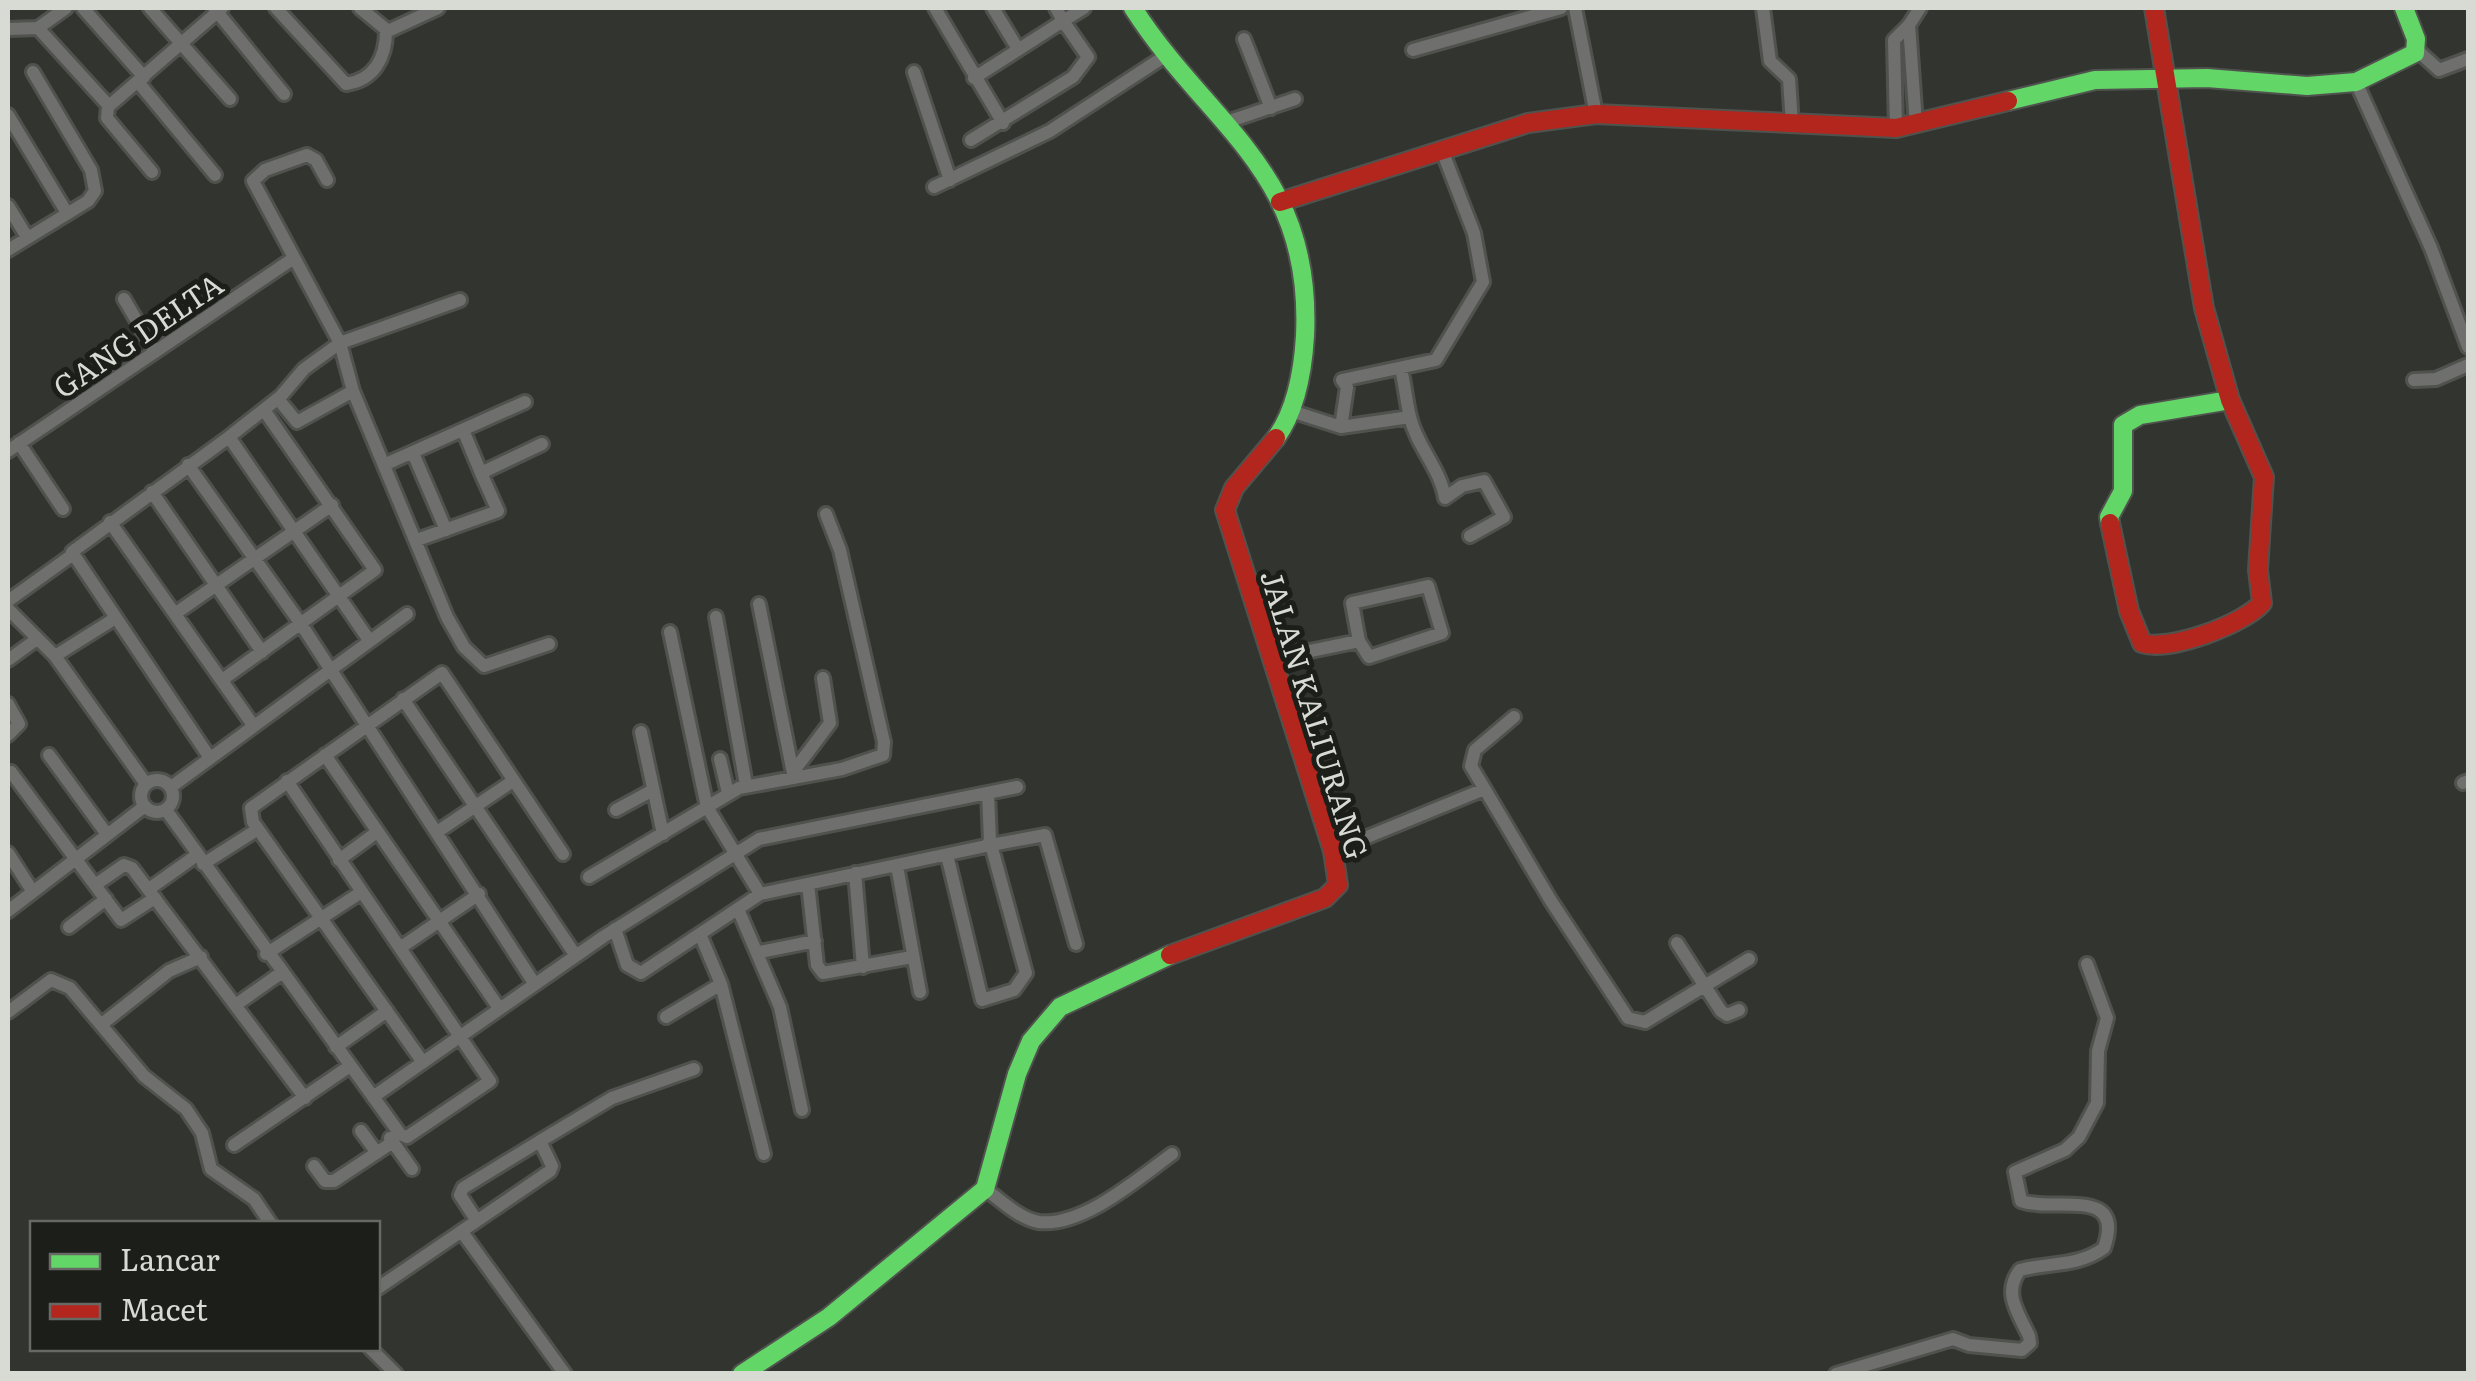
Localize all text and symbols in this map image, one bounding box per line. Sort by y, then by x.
street label: GANG DELTA [43,261,231,407]
street label: JALAN KALIURANG [1251,564,1381,864]
legend [30,1221,380,1351]
text: Lancar [120,1236,220,1280]
text: Macet [120,1286,208,1330]

